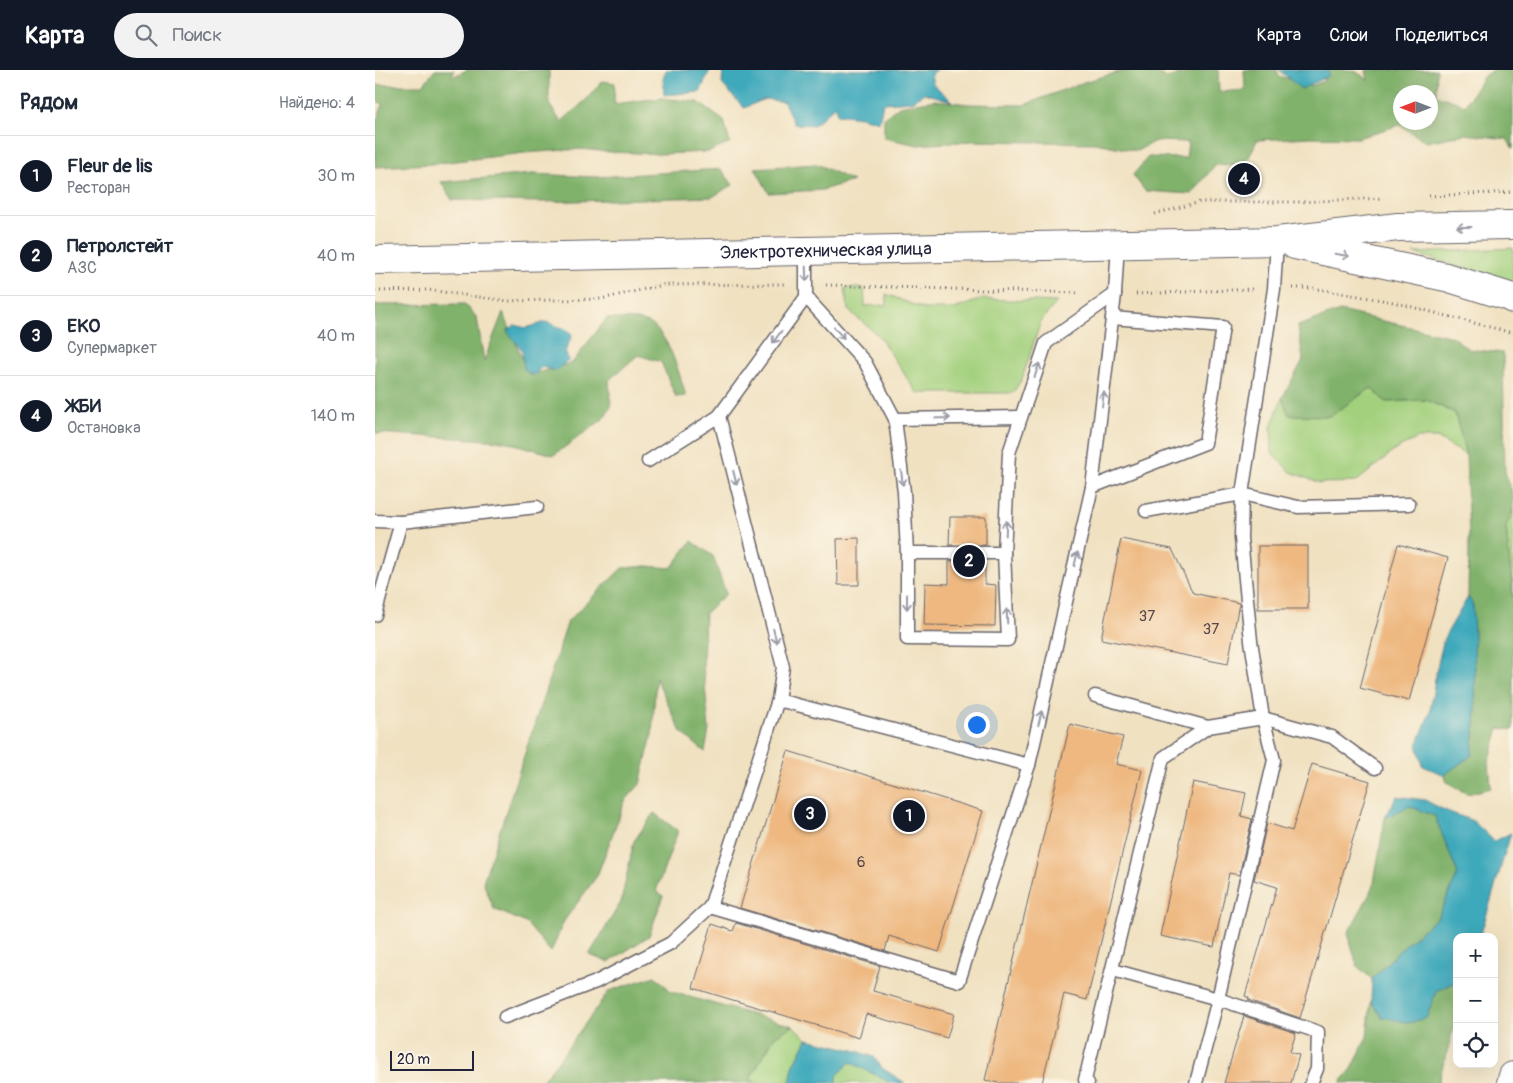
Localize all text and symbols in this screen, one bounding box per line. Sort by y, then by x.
search box [114,13,464,58]
text: Карта [25,21,84,50]
icon: search [132,21,160,49]
text: Поиск [172,23,222,47]
text: Карта [1257,24,1301,47]
text: Слои [1329,24,1367,47]
text: Поделиться [1395,24,1488,47]
north arrow [1393,85,1438,130]
text: Рядом [20,89,78,116]
text: Найдено: 4 [279,93,355,113]
text: Fleur de lis [67,154,152,178]
pin: 4 [1228,160,1260,198]
text: 1 [33,166,39,186]
text: 30 m [317,166,355,186]
text: Ресторан [67,178,130,198]
one-way arrow [1457,222,1473,232]
text: Петролстейт [67,234,173,258]
street label: Электротехническая улица [720,237,932,265]
text: 2 [32,246,40,266]
text: 40 m [317,246,355,266]
one-way arrow [1333,251,1349,261]
text: АЗС [67,258,97,278]
one-way arrow [801,266,811,282]
text: EKO [67,314,100,338]
text: 3 [32,326,40,346]
text: 40 m [317,326,355,346]
one-way arrow [833,327,845,340]
one-way arrow [772,330,782,344]
text: Супермаркет [67,338,157,358]
one-way arrow [1033,363,1042,378]
one-way arrow [1098,391,1108,407]
text: ЖБИ [67,394,101,418]
text: 4 [31,406,41,426]
text: 140 m [311,406,355,426]
one-way arrow [935,413,951,423]
text: Остановка [67,418,141,438]
one-way arrow [731,470,740,486]
one-way arrow [897,470,907,486]
one-way arrow [1001,520,1010,536]
pin: 2 [953,542,985,580]
one-way arrow [1072,552,1081,568]
one-way arrow [902,593,912,609]
house number: 37 [1139,607,1155,626]
one-way arrow [1003,608,1012,624]
house number: 37 [1203,620,1219,639]
one-way arrow [771,627,780,643]
one-way arrow [1036,710,1045,726]
your location [964,712,990,738]
pin: 3 [794,795,826,833]
pin: 1 [893,797,925,835]
house number: 6 [857,853,865,872]
map controls [1453,933,1498,1068]
button: + [1453,933,1498,978]
button: − [1453,978,1498,1023]
button: locate [1453,1023,1498,1068]
scale bar [390,1048,474,1071]
text: 20 m [397,1051,430,1068]

